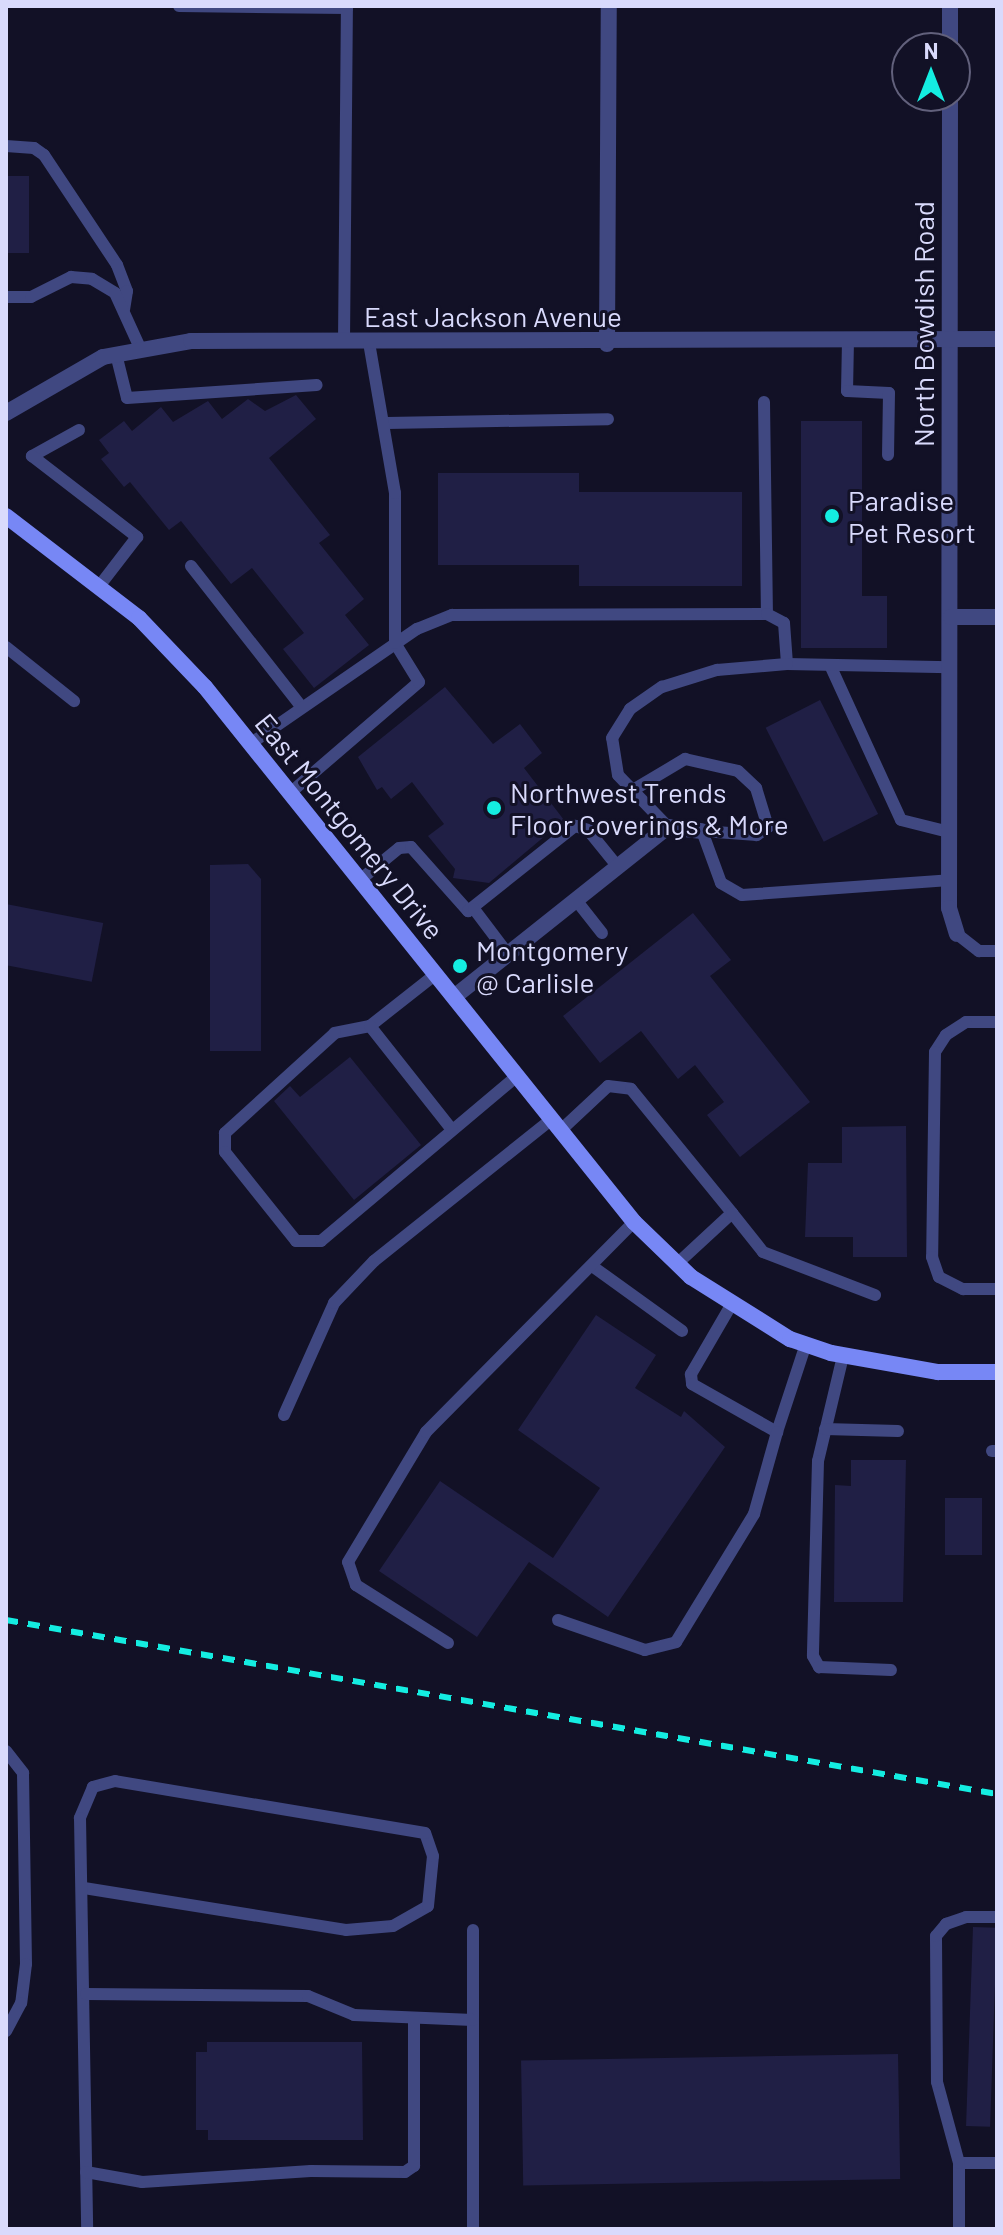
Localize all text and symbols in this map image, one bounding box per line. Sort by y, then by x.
north arrow [891,32,971,112]
text: N [924,37,938,63]
street label: North Bowdish Road [906,201,940,447]
street label: East Jackson Avenue [364,299,622,333]
place label: Paradise Pet Resort [848,483,976,549]
marker: Paradise Pet Resort [823,507,841,525]
street label: East Montgomery Drive [249,706,451,946]
place label: Northwest Trends Floor Coverings & More [510,775,789,841]
marker: Northwest Trends Floor Coverings & More [485,799,503,817]
place label: Montgomery @ Carlisle [476,933,628,999]
marker: Montgomery @ Carlisle [451,957,469,975]

